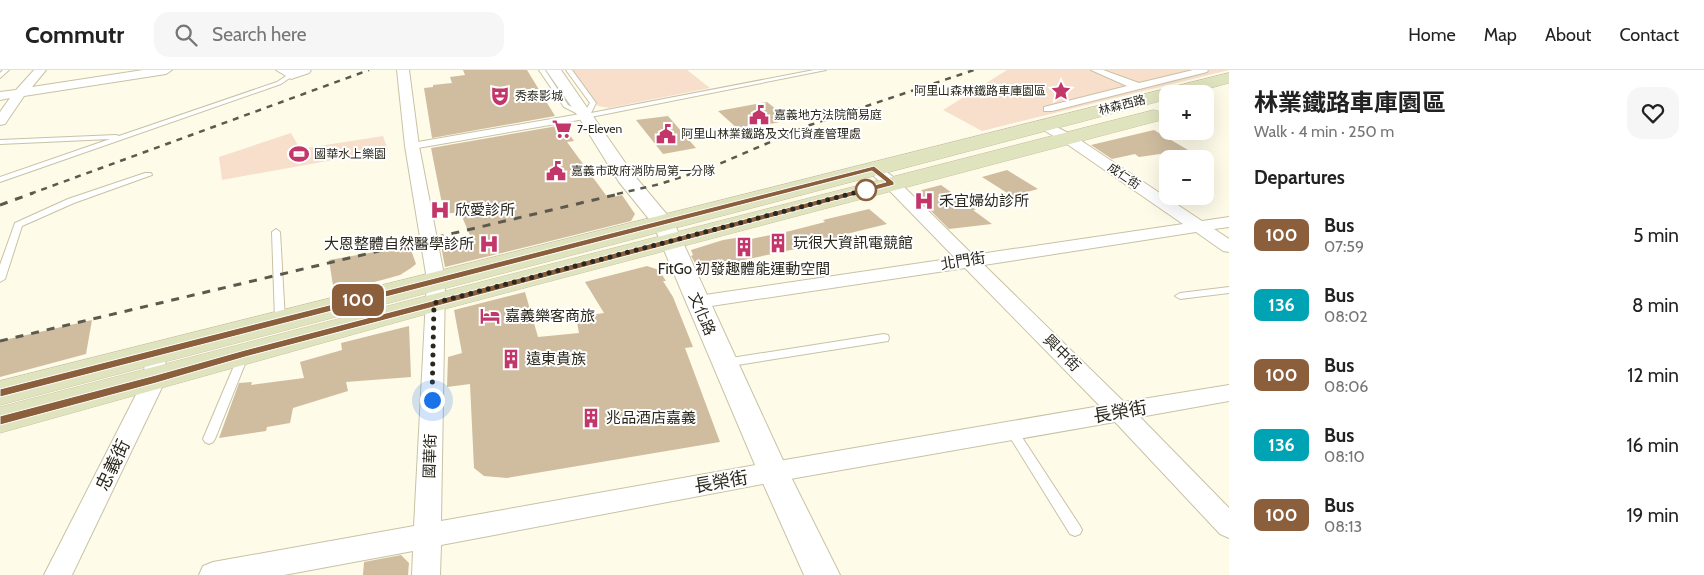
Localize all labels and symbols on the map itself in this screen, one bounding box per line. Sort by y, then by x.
place icon: 阿里山森林鐵路車庫園區 [1050,80,1072,102]
place label: 阿里山森林鐵路車庫園區 [914,83,1046,98]
theatre icon: 秀泰影城 [489,85,511,107]
place label: 秀泰影城 [515,88,563,103]
street label: 林森西路 [1097,91,1147,118]
public building icon: 嘉義地方法院簡易庭 [748,104,770,126]
place label: 嘉義地方法院簡易庭 [774,107,882,122]
supermarket icon: 7-Eleven [551,118,573,140]
place label: 7-Eleven [577,121,622,136]
public building icon: 阿里山林業鐵路及文化資產管理處 [655,123,677,145]
place label: 阿里山林業鐵路及文化資產管理處 [681,126,861,141]
sports icon: 國華水上樂園 [288,143,310,165]
place label: 國華水上樂園 [314,146,386,161]
street label: 成仁街 [1105,159,1143,192]
public building icon: 嘉義市政府消防局第一分隊 [545,160,567,182]
place label: 嘉義市政府消防局第一分隊 [571,163,715,178]
unlabelled marker [855,179,877,201]
hospital icon: 禾宜婦幼診所 [913,190,935,212]
place label: 禾宜婦幼診所 [939,192,1029,210]
hospital icon: 欣愛診所 [429,199,451,221]
place label: 欣愛診所 [455,201,515,219]
building icon: 玩很大資訊電競館 [767,232,789,254]
hospital icon: 大恩整體自然醫學診所 [478,233,500,255]
place label: 玩很大資訊電競館 [793,234,913,252]
place label: 大恩整體自然醫學診所 [324,235,474,253]
building icon: FitGo 初發趣體能運動空間 [733,236,755,258]
street label: 北門街 [939,249,987,273]
place label: FitGo 初發趣體能運動空間 [658,260,830,278]
line badge: 100 [329,284,387,316]
street label: 文化路 [685,290,719,338]
hotel icon: 嘉義樂客商旅 [479,305,501,327]
place label: 嘉義樂客商旅 [505,307,595,325]
street label: 興中街 [1040,331,1084,375]
building icon: 遠東貴族 [500,348,522,370]
place label: 遠東貴族 [526,350,586,368]
your location [420,388,445,413]
street label: 長榮街 [1092,396,1148,428]
building icon: 兆品酒店嘉義 [580,407,602,429]
place label: 兆品酒店嘉義 [606,409,696,427]
street label: 國華街 [420,433,440,479]
street label: 忠義街 [91,436,135,494]
street label: 長榮街 [693,466,749,498]

